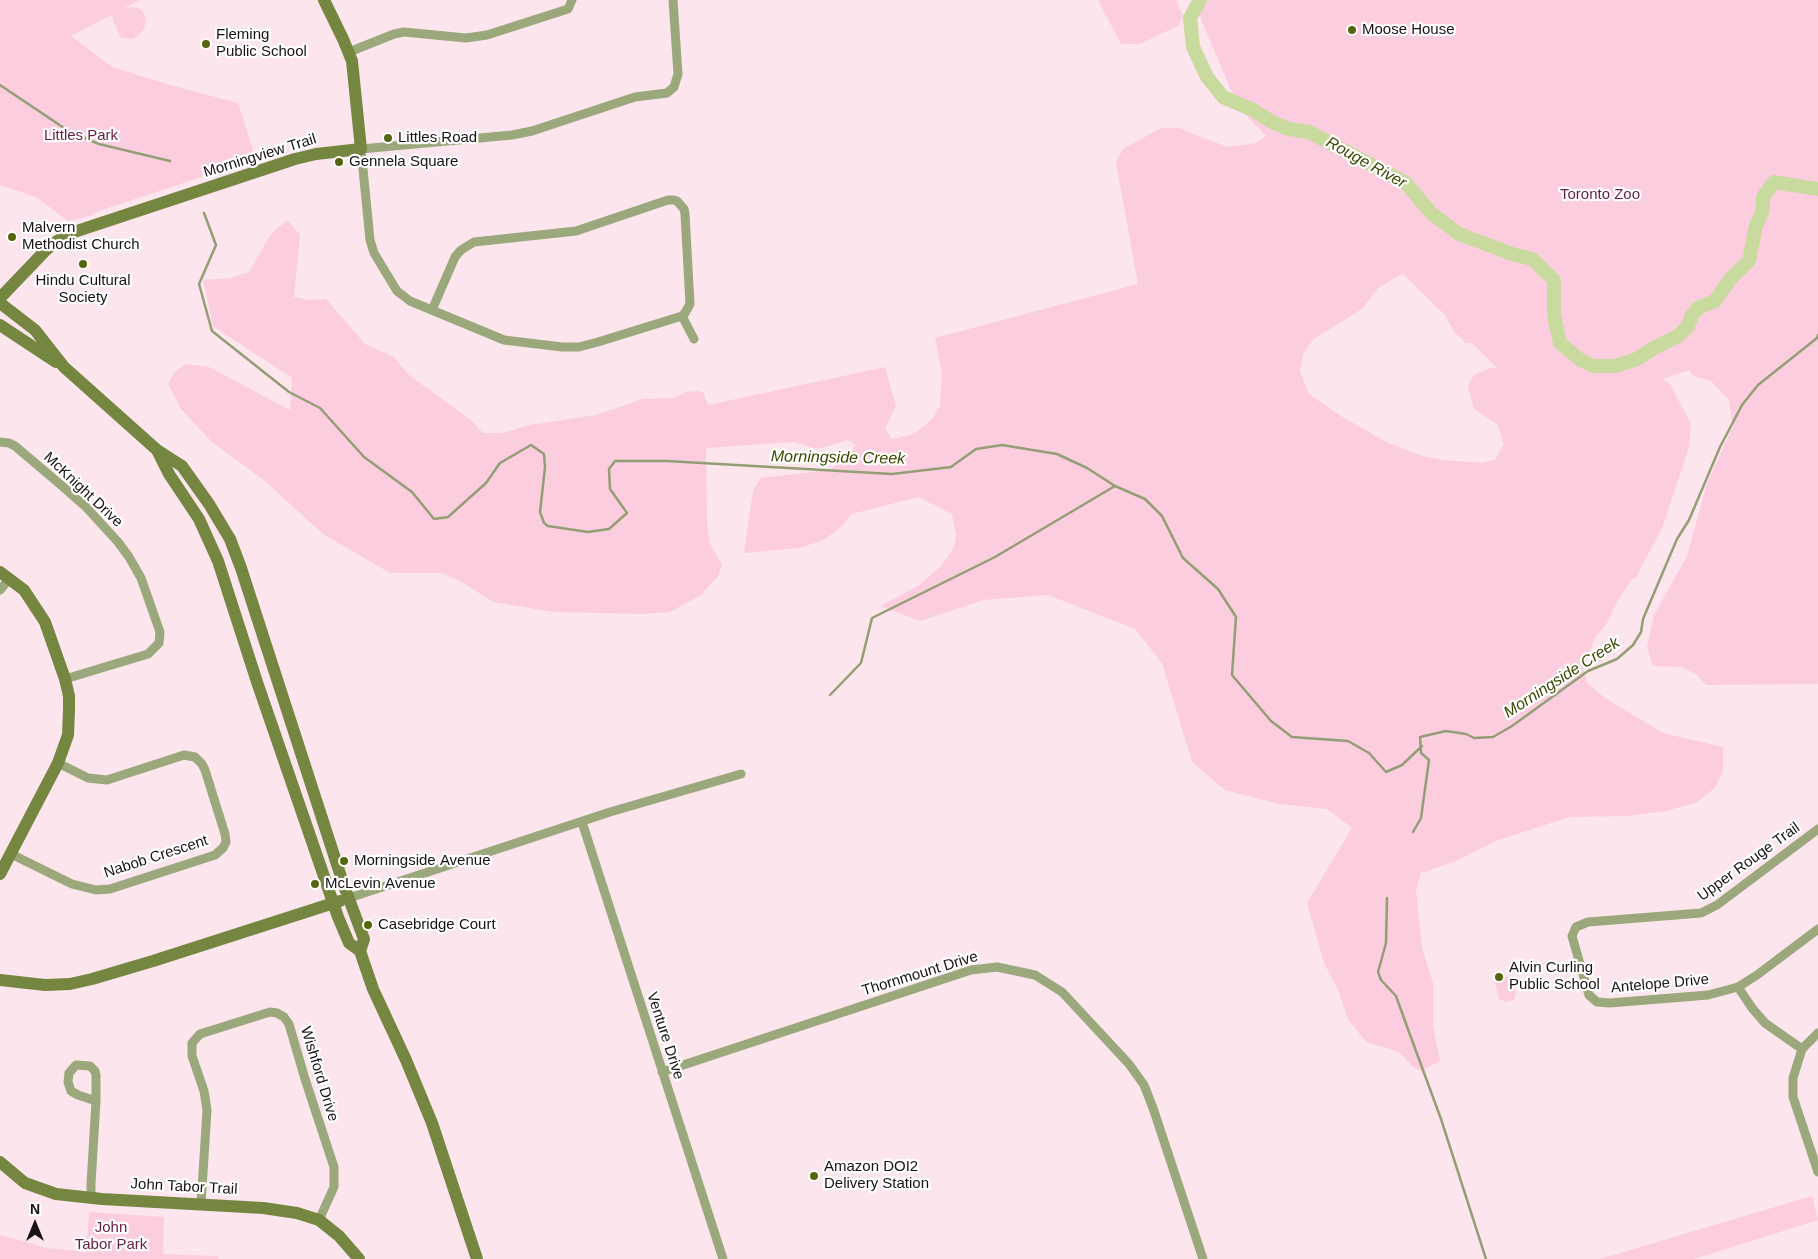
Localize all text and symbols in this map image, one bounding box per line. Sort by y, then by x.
place label: Moose House [1362,21,1455,39]
marker: Moose House [1346,24,1358,36]
place label: Fleming Public School [216,26,307,61]
marker: Fleming Public School [200,38,212,50]
park label: Littles Park [44,127,118,145]
place label: Littles Road [398,129,477,147]
street label: Morningview Trail [201,130,319,182]
marker: Littles Road [382,132,394,144]
water label: Rouge River [1322,133,1410,193]
place label: Gennela Square [349,153,458,171]
marker: Gennela Square [333,156,345,168]
park label: Toronto Zoo [1560,186,1640,204]
place label: Malvern Methodist Church [22,219,140,254]
marker: Malvern Methodist Church [6,231,18,243]
marker: Hindu Cultural Society [77,258,89,270]
place label: Hindu Cultural Society [35,272,131,307]
water label: Morningside Creek [771,447,905,469]
street label: McKnight Drive [40,449,126,531]
water label: Morningside Creek [1500,633,1624,723]
street label: Upper Rouge Trail [1694,819,1804,905]
street label: Nabob Crescent [102,832,210,882]
place label: Morningside Avenue [354,852,490,870]
marker: Morningside Avenue [338,855,350,867]
place label: McLevin Avenue [325,875,436,893]
marker: McLevin Avenue [309,878,321,890]
place label: Casebridge Court [378,916,496,934]
marker: Casebridge Court [362,919,374,931]
street label: Thornmount Drive [860,948,980,1000]
place label: Alvin Curling Public School [1509,959,1600,994]
marker: Alvin Curling Public School [1493,971,1505,983]
street label: Antelope Drive [1610,971,1710,997]
street label: Venture Drive [642,990,688,1082]
street label: Wishford Drive [296,1024,342,1124]
place label: Amazon DOI2 Delivery Station [824,1158,929,1193]
marker: Amazon DOI2 Delivery Station [808,1170,820,1182]
street label: John Tabor Trail [130,1175,238,1199]
north arrow [10,1199,60,1249]
text: N [30,1201,40,1217]
park label: John Tabor Park [75,1219,147,1254]

